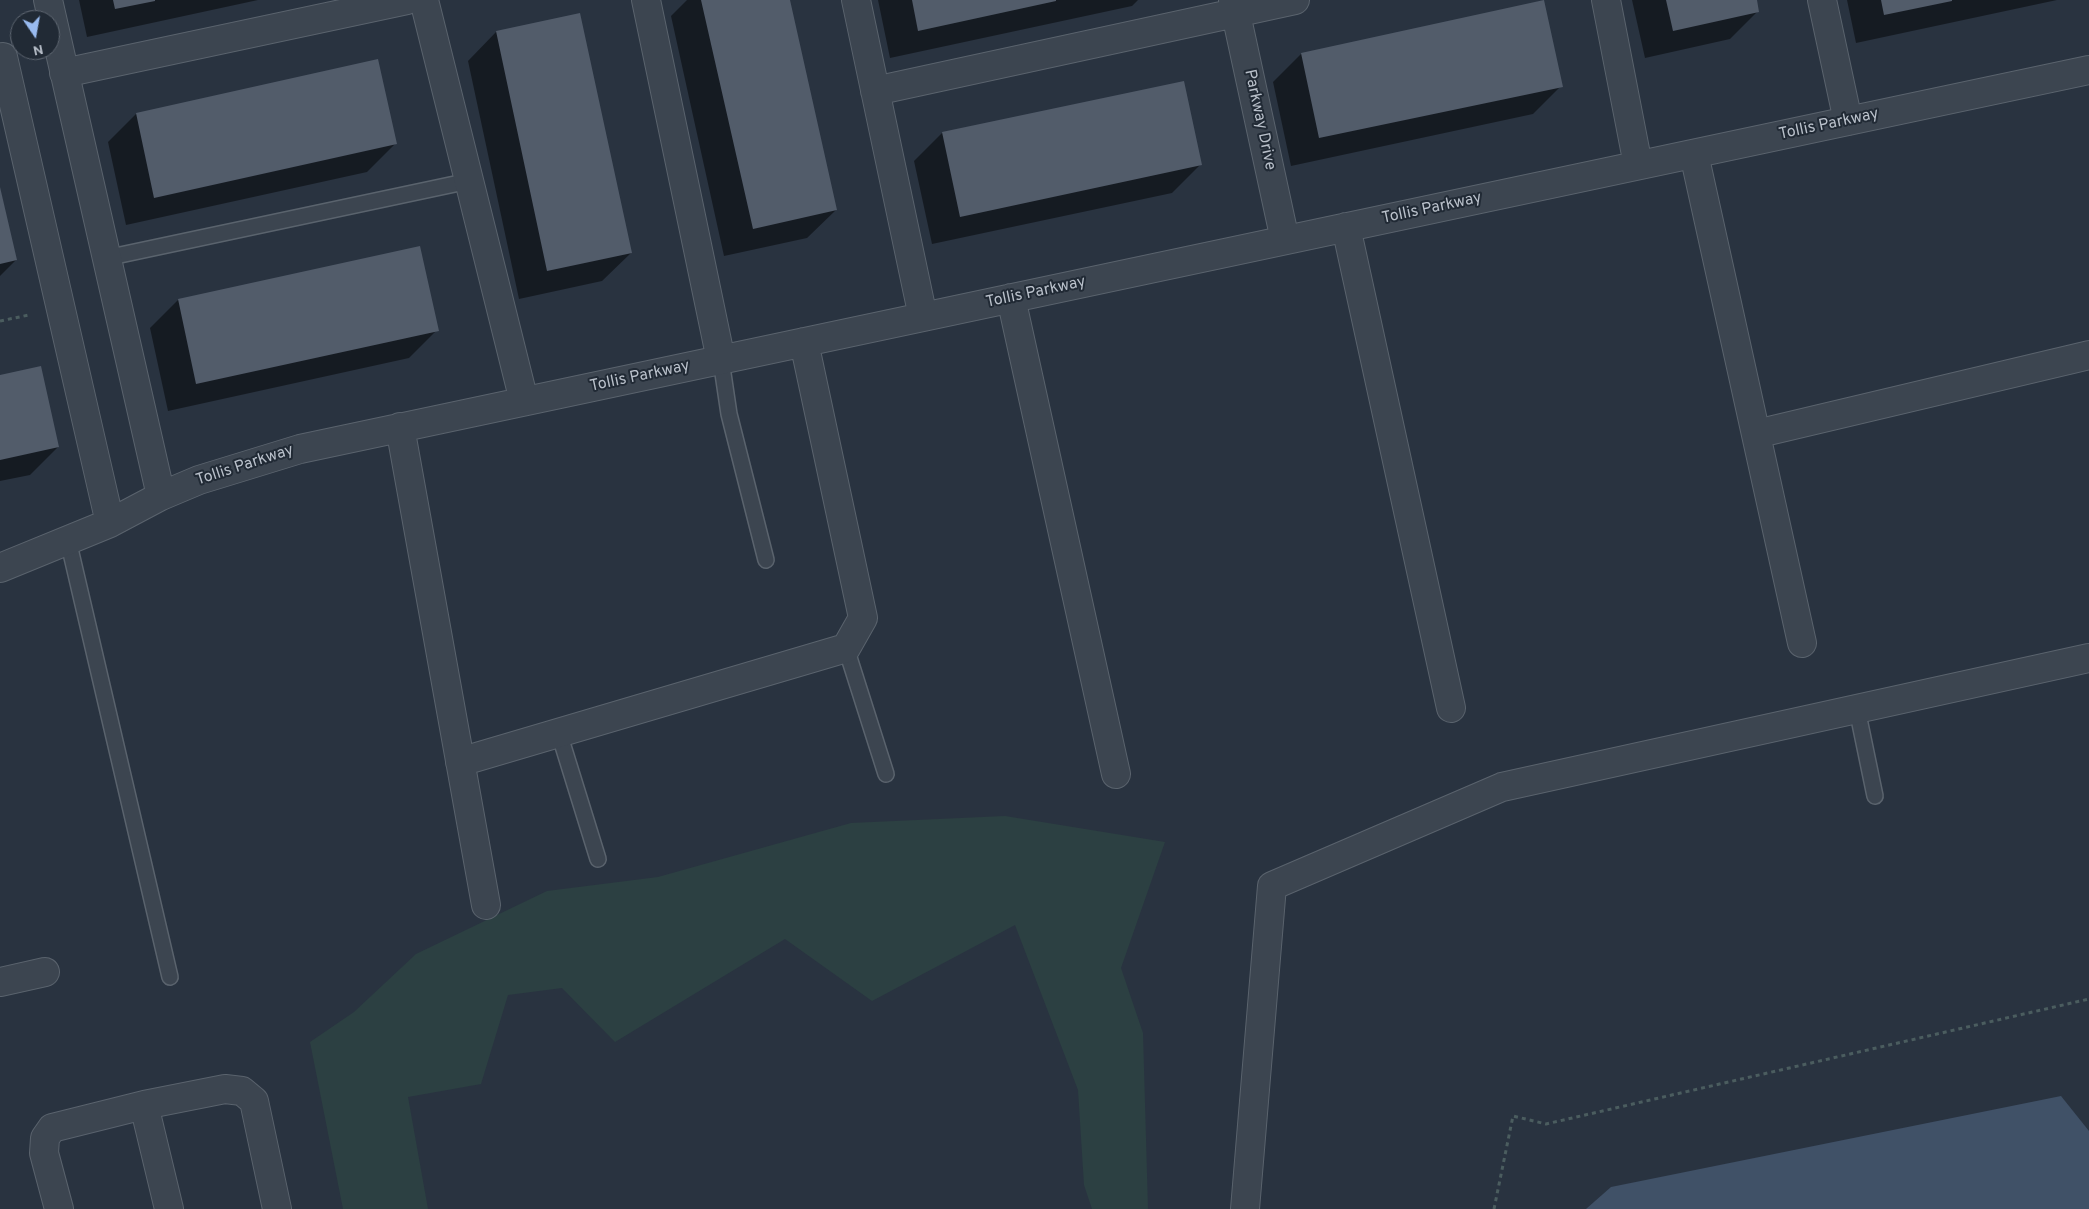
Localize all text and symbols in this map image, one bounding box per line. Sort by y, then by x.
north arrow [10,10,60,60]
text: N [31,40,45,59]
street label: Parkway Drive [1239,68,1279,172]
street label: Tollis Parkway [1777,105,1881,145]
street label: Tollis Parkway [1380,189,1484,229]
street label: Tollis Parkway [984,273,1088,313]
street label: Tollis Parkway [588,357,692,397]
street label: Tollis Parkway [194,441,296,491]

